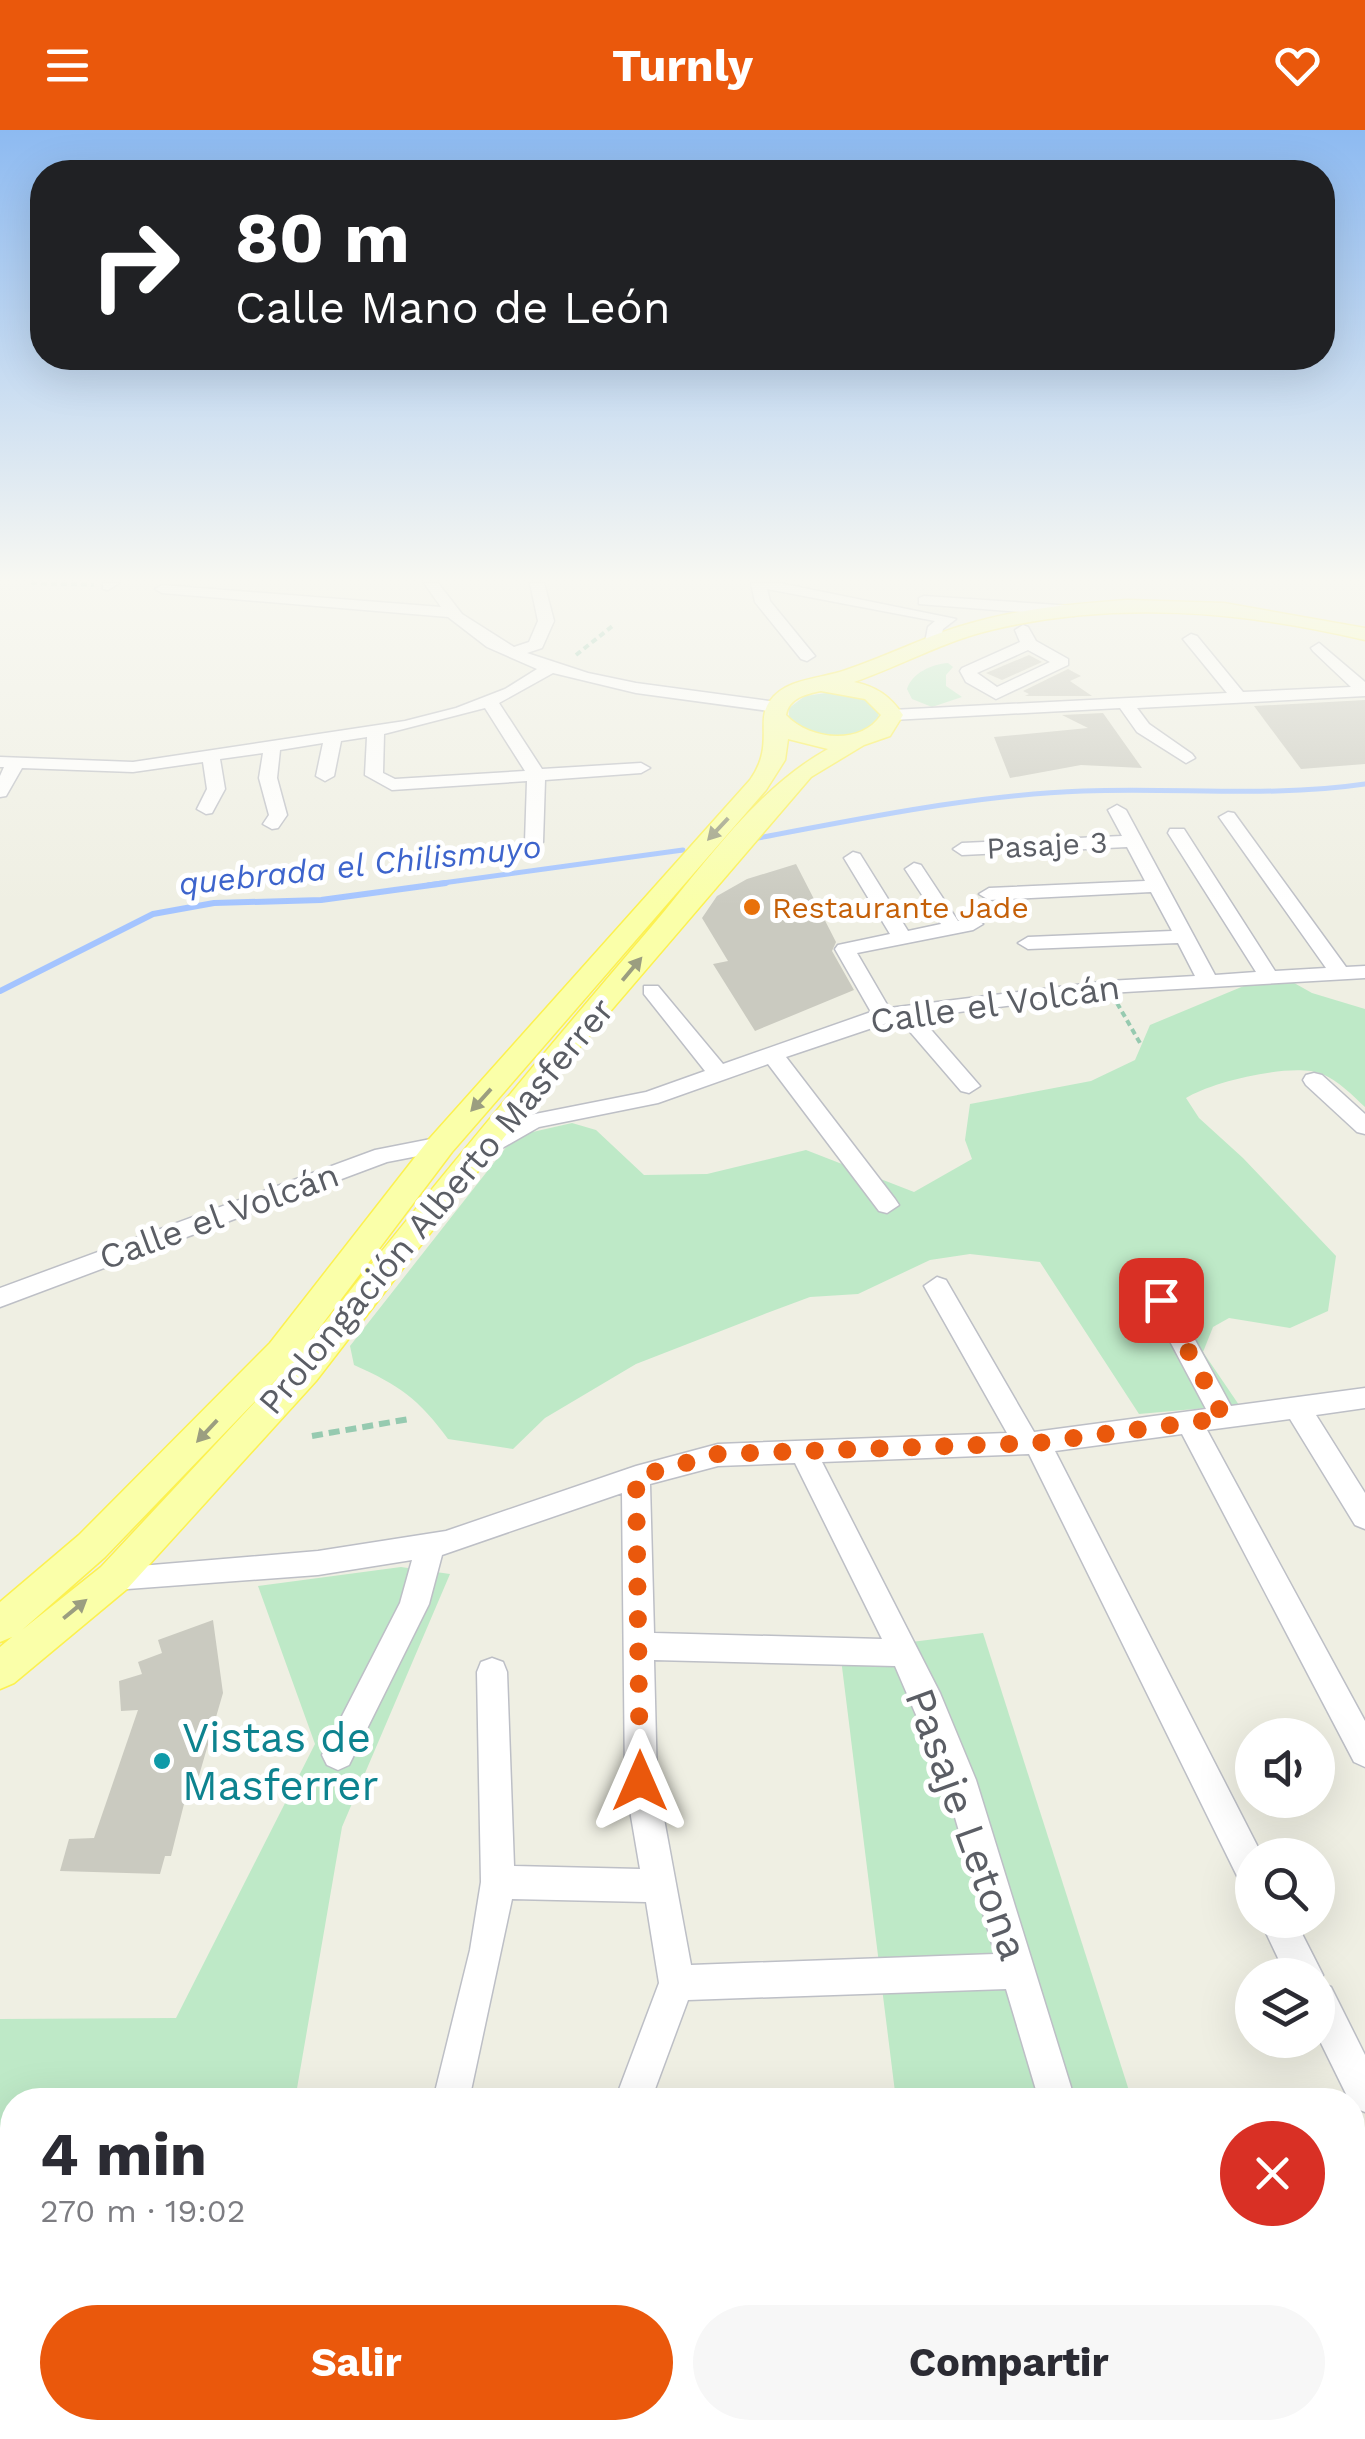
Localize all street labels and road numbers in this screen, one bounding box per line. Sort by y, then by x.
street label: Pasaje 3 [986,824,1108,866]
street label: Calle el Volcán [867,966,1123,1042]
street label: Prolongación Alberto Masferrer [249,989,623,1423]
street label: Calle el Volcán [94,1153,344,1279]
street label: Pasaje Letona [895,1681,1039,1967]

